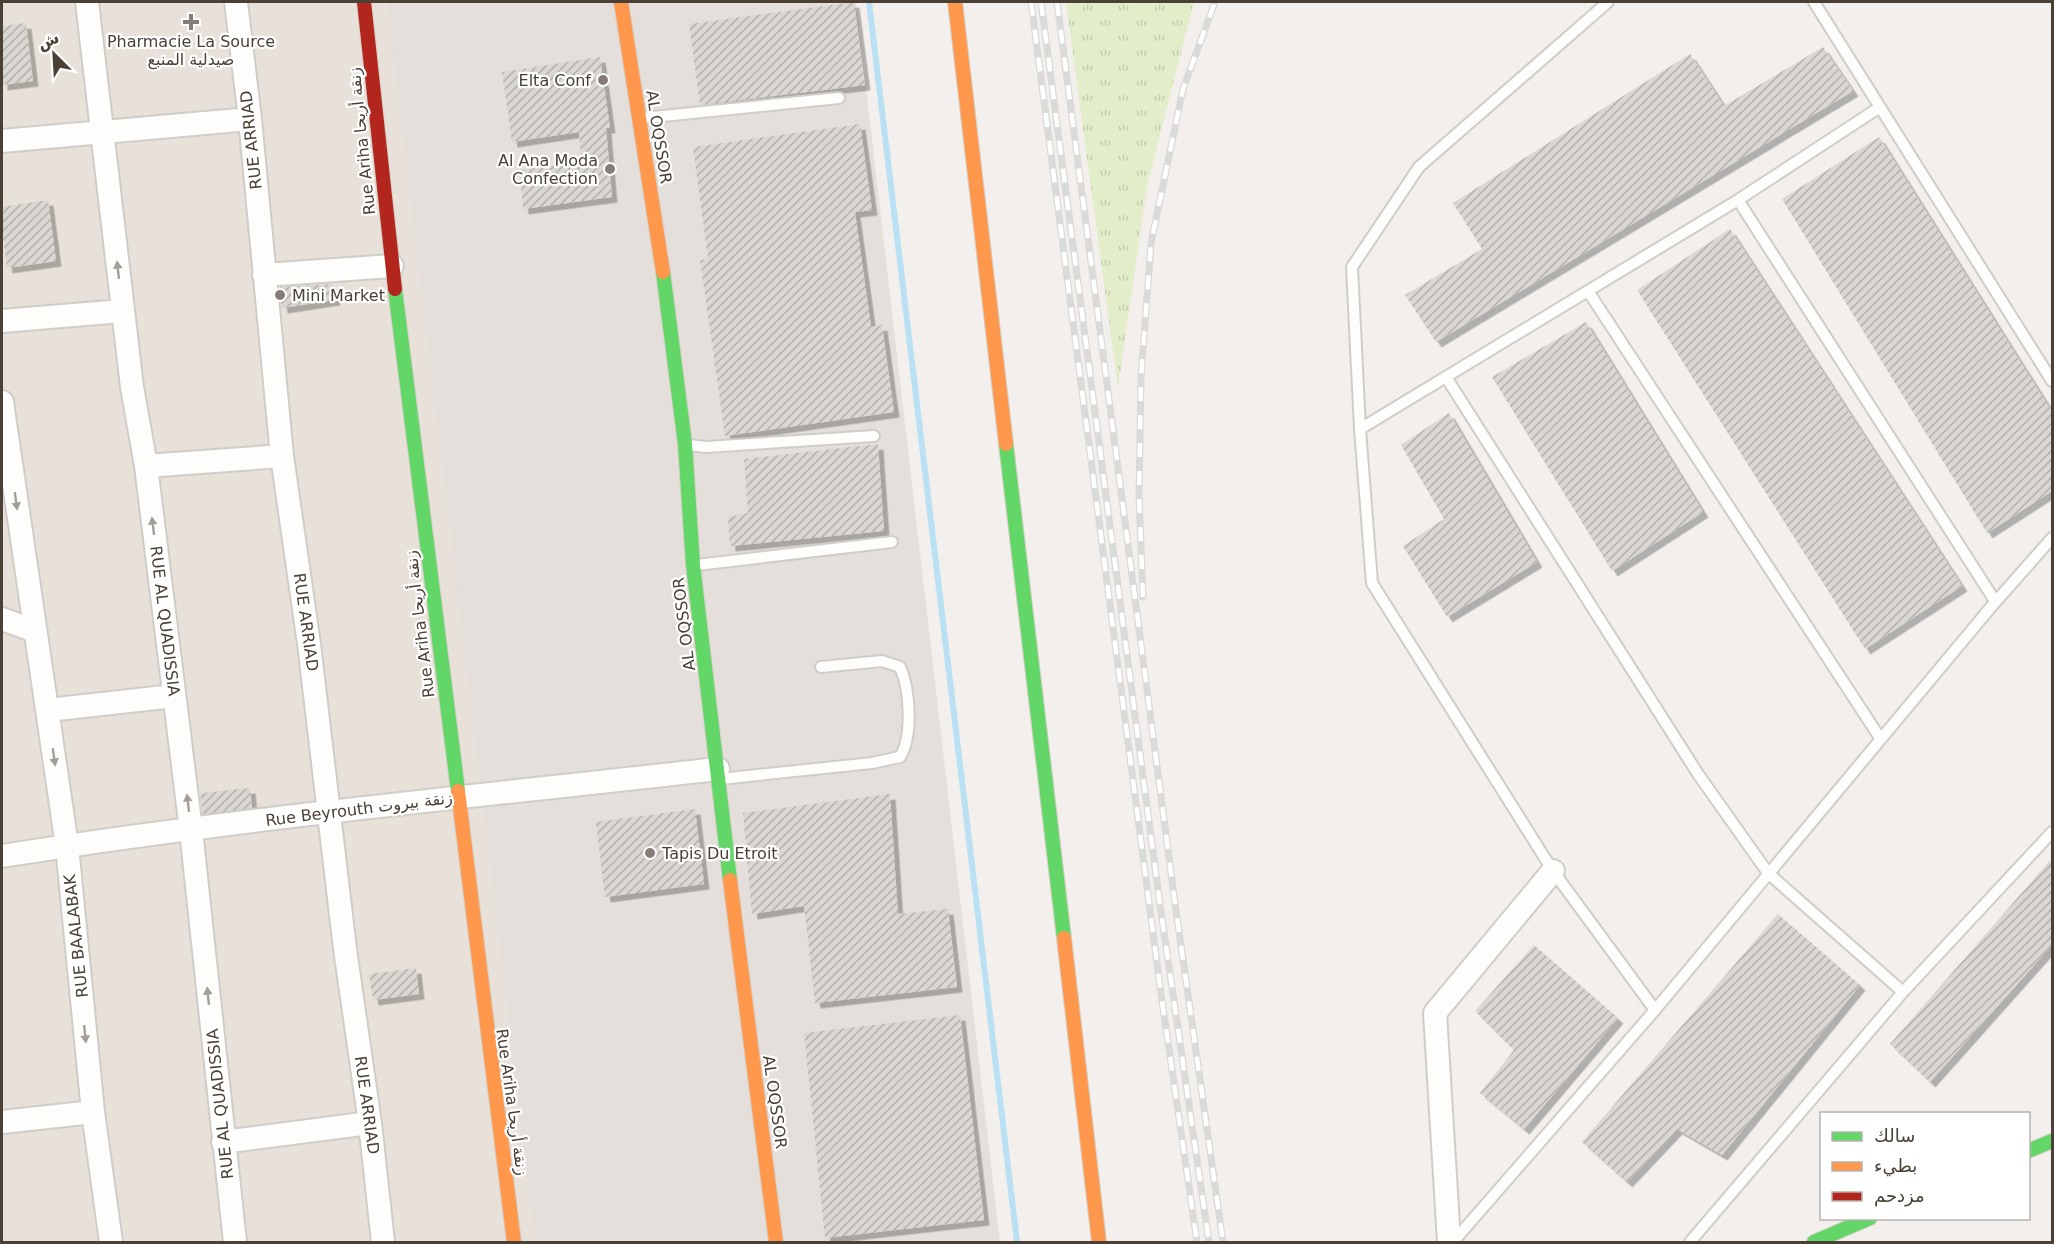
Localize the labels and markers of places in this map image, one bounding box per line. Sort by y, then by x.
marker: Pharmacie La Source صيدلية المنبع [184,15,198,29]
place label: Pharmacie La Source صيدلية المنبع [107,32,275,70]
place label: Elta Conf [519,71,591,90]
marker: Elta Conf [596,73,610,87]
place label: Al Ana Moda Confection [498,151,598,188]
marker: Al Ana Moda Confection [603,162,617,176]
place label: Mini Market [292,286,385,305]
marker: Mini Market [273,288,287,302]
place label: Tapis Du Etroit [661,844,778,863]
marker: Tapis Du Etroit [643,846,657,860]

